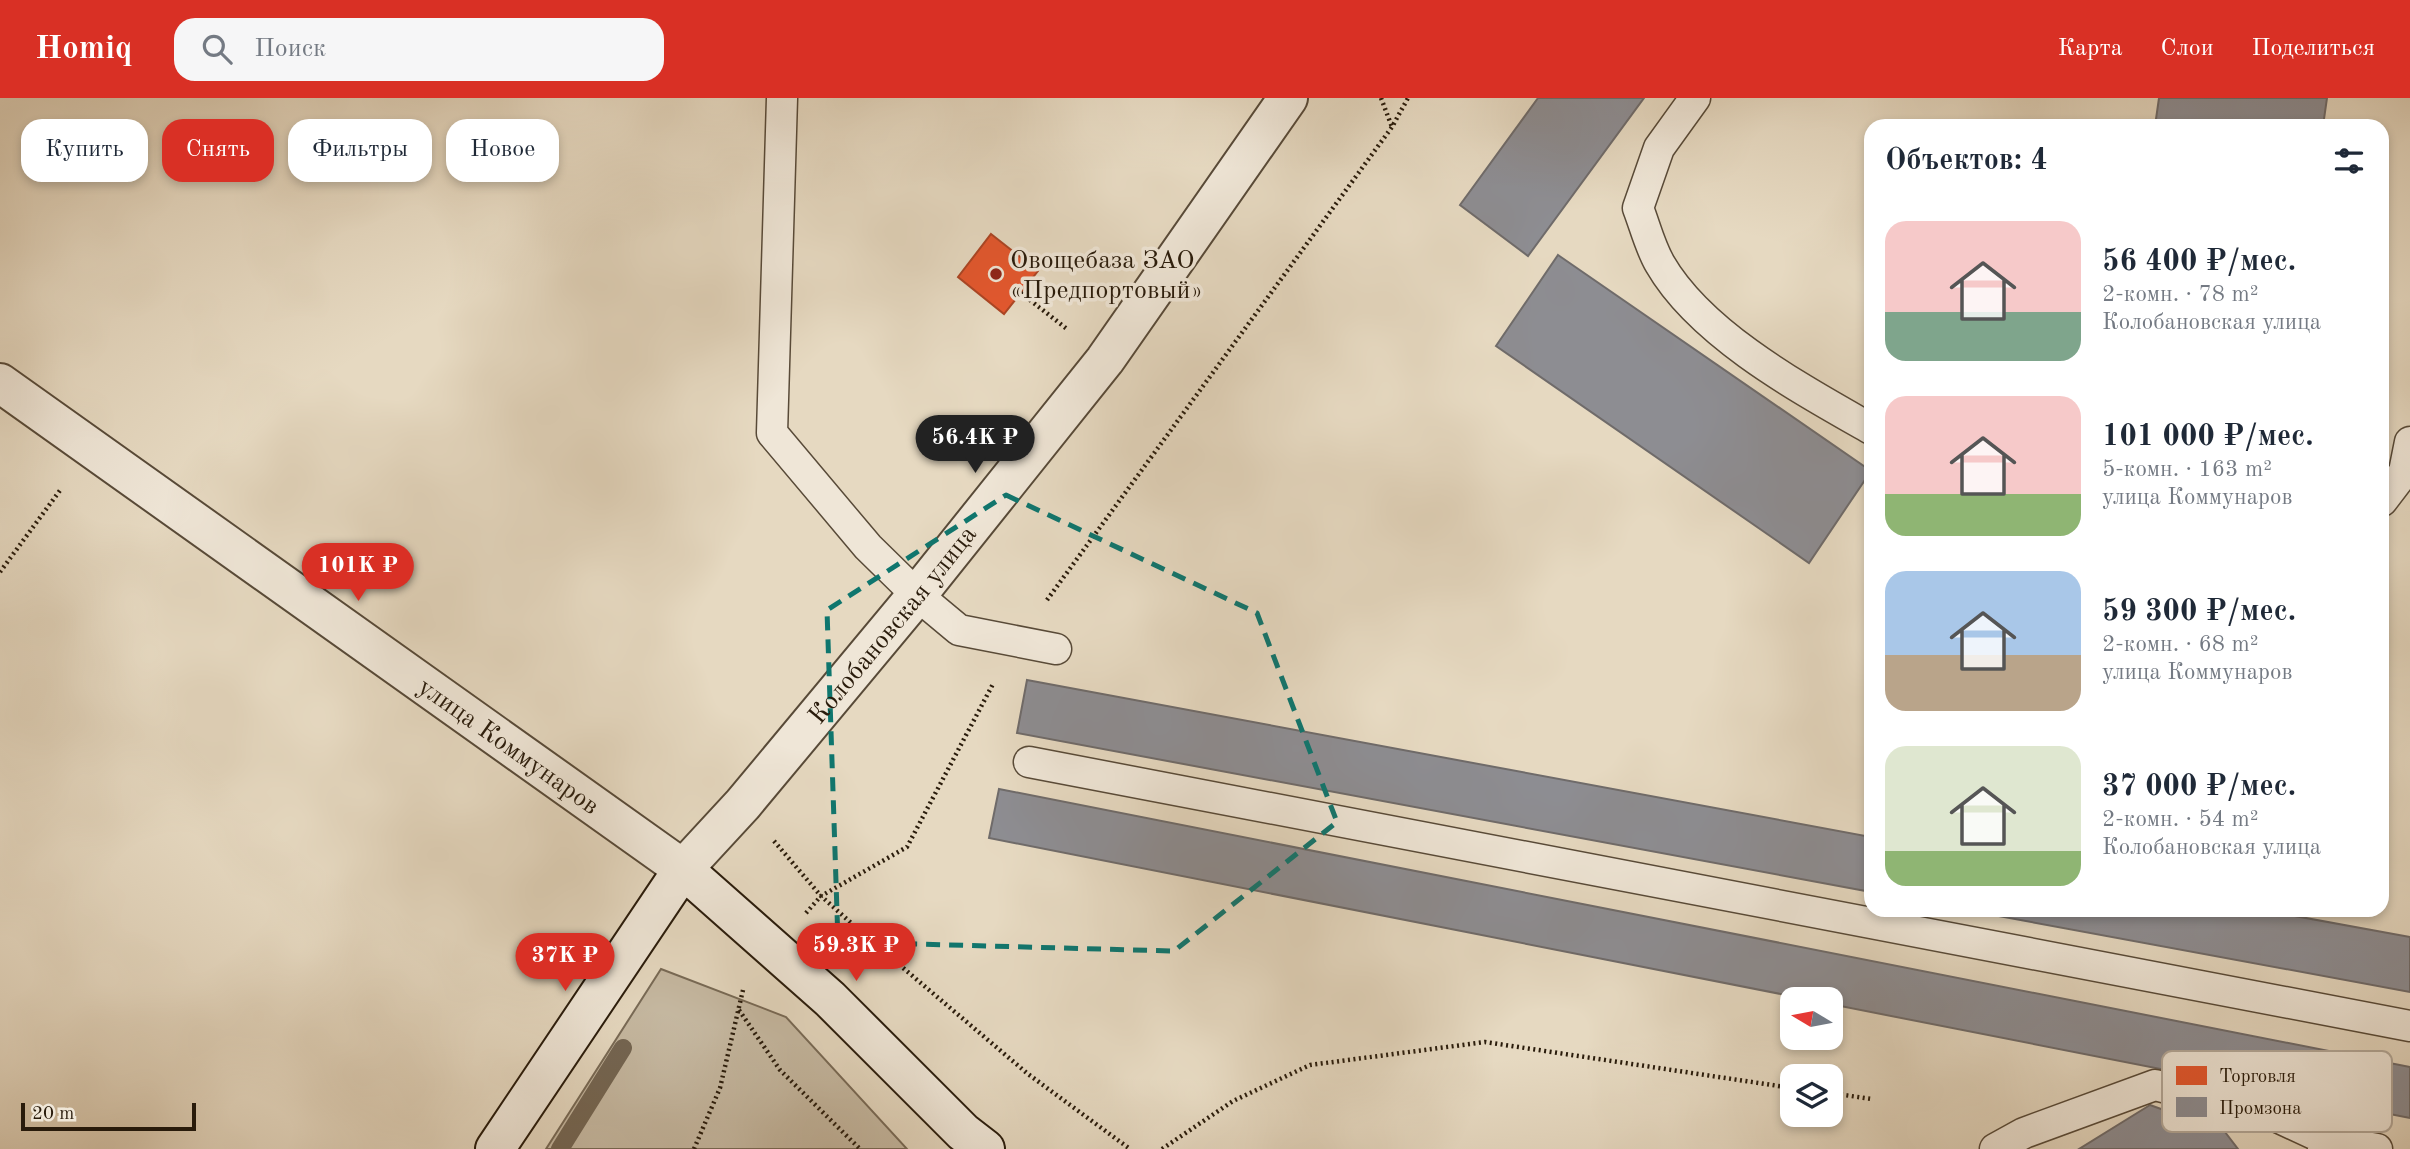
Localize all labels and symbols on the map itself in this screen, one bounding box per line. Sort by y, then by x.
place label: Овощебаза ЗАО «Предпортовый» [1010,248,1203,304]
marker: Овощебаза ЗАО «Предпортовый» [988,266,1004,282]
pin: 56.4K ₽ [910,416,1040,475]
street label: Колобановская улица [804,521,982,730]
pin: 101K ₽ [301,544,415,603]
street label: улица Коммунаров [413,674,603,820]
pin: 59.3K ₽ [791,924,921,983]
pin: 37K ₽ [516,934,614,993]
north arrow [1780,987,1843,1050]
legend [2162,1051,2392,1132]
text: Торговля [2219,1068,2296,1087]
scale bar [21,1100,196,1132]
text: Промзона [2219,1100,2302,1119]

